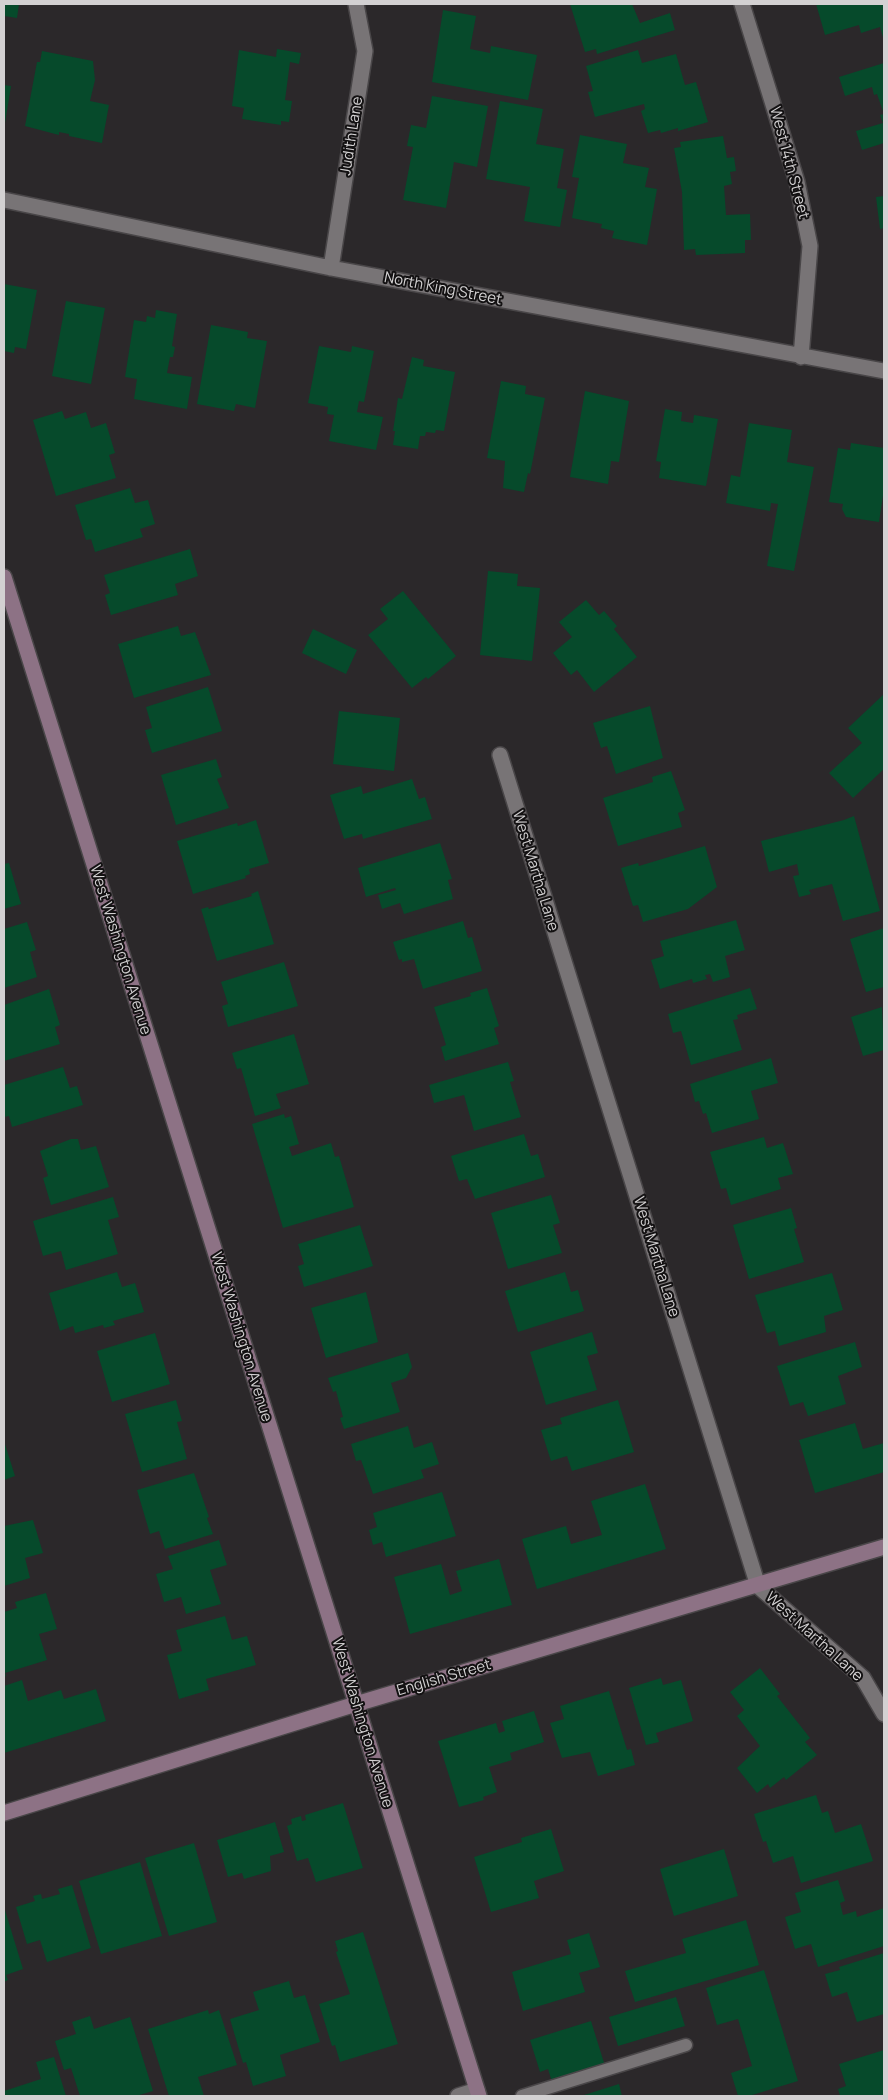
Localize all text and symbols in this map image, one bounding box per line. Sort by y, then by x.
street label: Judith Lane [337,95,367,177]
street label: West 14th Street [765,105,813,221]
street label: North King Street [383,269,503,309]
street label: West Martha Lane [508,809,562,933]
street label: West Washington Avenue [86,863,154,1037]
street label: West Martha Lane [629,1195,683,1319]
street label: West Washington Avenue [207,1250,275,1424]
street label: West Martha Lane [762,1588,866,1686]
street label: West Washington Avenue [328,1636,396,1810]
street label: English Street [395,1656,493,1700]

